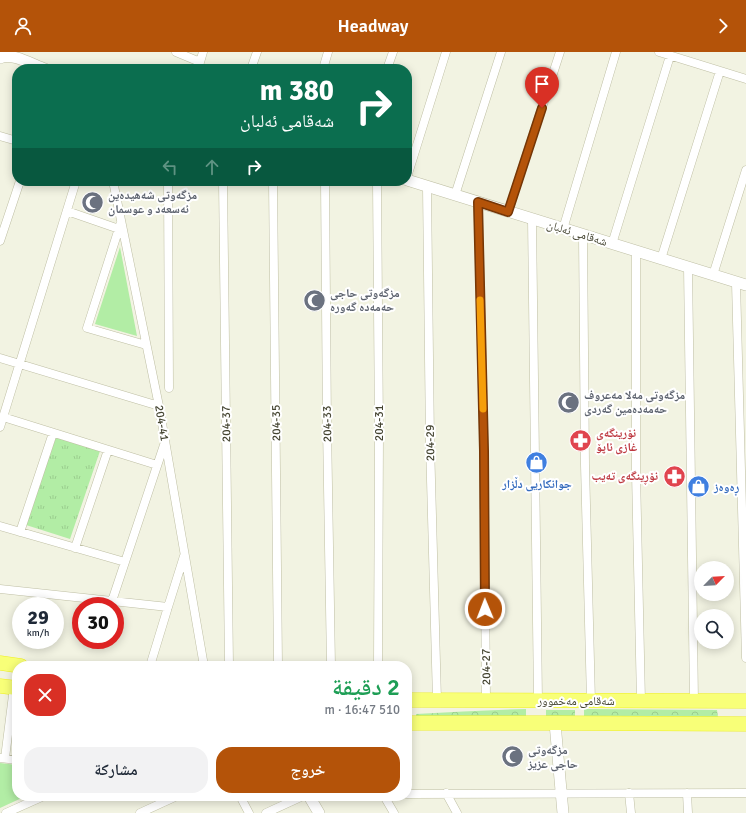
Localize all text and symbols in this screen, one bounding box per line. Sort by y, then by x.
icon: person [12,15,34,37]
text: Headway [338,15,408,37]
icon: forward [712,15,734,37]
pin [525,67,559,108]
icon: arrive [531,73,553,95]
text: 380 m [260,74,334,108]
icon: right [348,80,400,132]
text: شەقامی ئەلبان [240,110,334,132]
icon: left [159,156,181,178]
icon: ahead [201,156,223,178]
icon: right [243,156,265,178]
place label: مزگەوتی شەهیدەین ئەسعەد و عوسمان [108,188,197,217]
mosque icon: مزگەوتی شەهیدەین ئەسعەد و عوسمان [80,189,106,215]
street label: شەقامی ئەلبان [545,217,609,250]
place label: مزگه‌وتی حاجی حه‌مه‌ده‌ گه‌وره [330,286,400,315]
mosque icon: مزگه‌وتی حاجی حه‌مه‌ده‌ گه‌وره [302,287,328,313]
place label: مزگەوتی مەلا مەعروف حەمەدەمین گەردی [584,388,685,417]
mosque icon: مزگەوتی مەلا مەعروف حەمەدەمین گەردی [556,389,582,415]
street label: 204-41 [151,404,172,442]
street label: 204-35 [269,405,284,441]
street label: 204-31 [372,405,387,441]
street label: 204-37 [219,406,234,442]
street label: 204-33 [320,406,335,442]
street label: 204-29 [423,425,438,461]
place label: نۆرینگەی غازی ئاپۆ [596,426,637,455]
pharmacy icon: نۆرینگەی غازی ئاپۆ [567,427,593,453]
shop icon: جوانکاریی دڵزار [524,450,550,476]
pharmacy icon: نۆڕینگەی تەیب [661,463,687,489]
place label: نۆڕینگەی تەیب [592,469,658,485]
shop icon: ڕەوەز [685,474,711,500]
place label: جوانکاریی دڵزار [501,476,572,492]
place label: ڕەوەز [713,480,740,496]
north arrow [694,561,734,601]
map controls [694,561,734,649]
position arrow [464,588,506,630]
speed limit sign: 30 [72,597,124,649]
text: 29 [27,605,49,630]
button: search [694,609,734,649]
text: km/h [27,627,49,639]
street label: 204-27 [479,649,494,685]
text: 2 دقيقة [332,672,400,702]
button: close [24,674,66,716]
street label: شەقامی مەخموور [536,694,615,709]
text: 510 m · 16:47 [324,702,400,718]
place label: مزگەوتی حاجی عزیز [527,743,578,772]
mosque icon: مزگەوتی حاجی عزیز [499,744,525,770]
button: مشاركة [24,747,208,793]
button: خروج [216,747,400,793]

